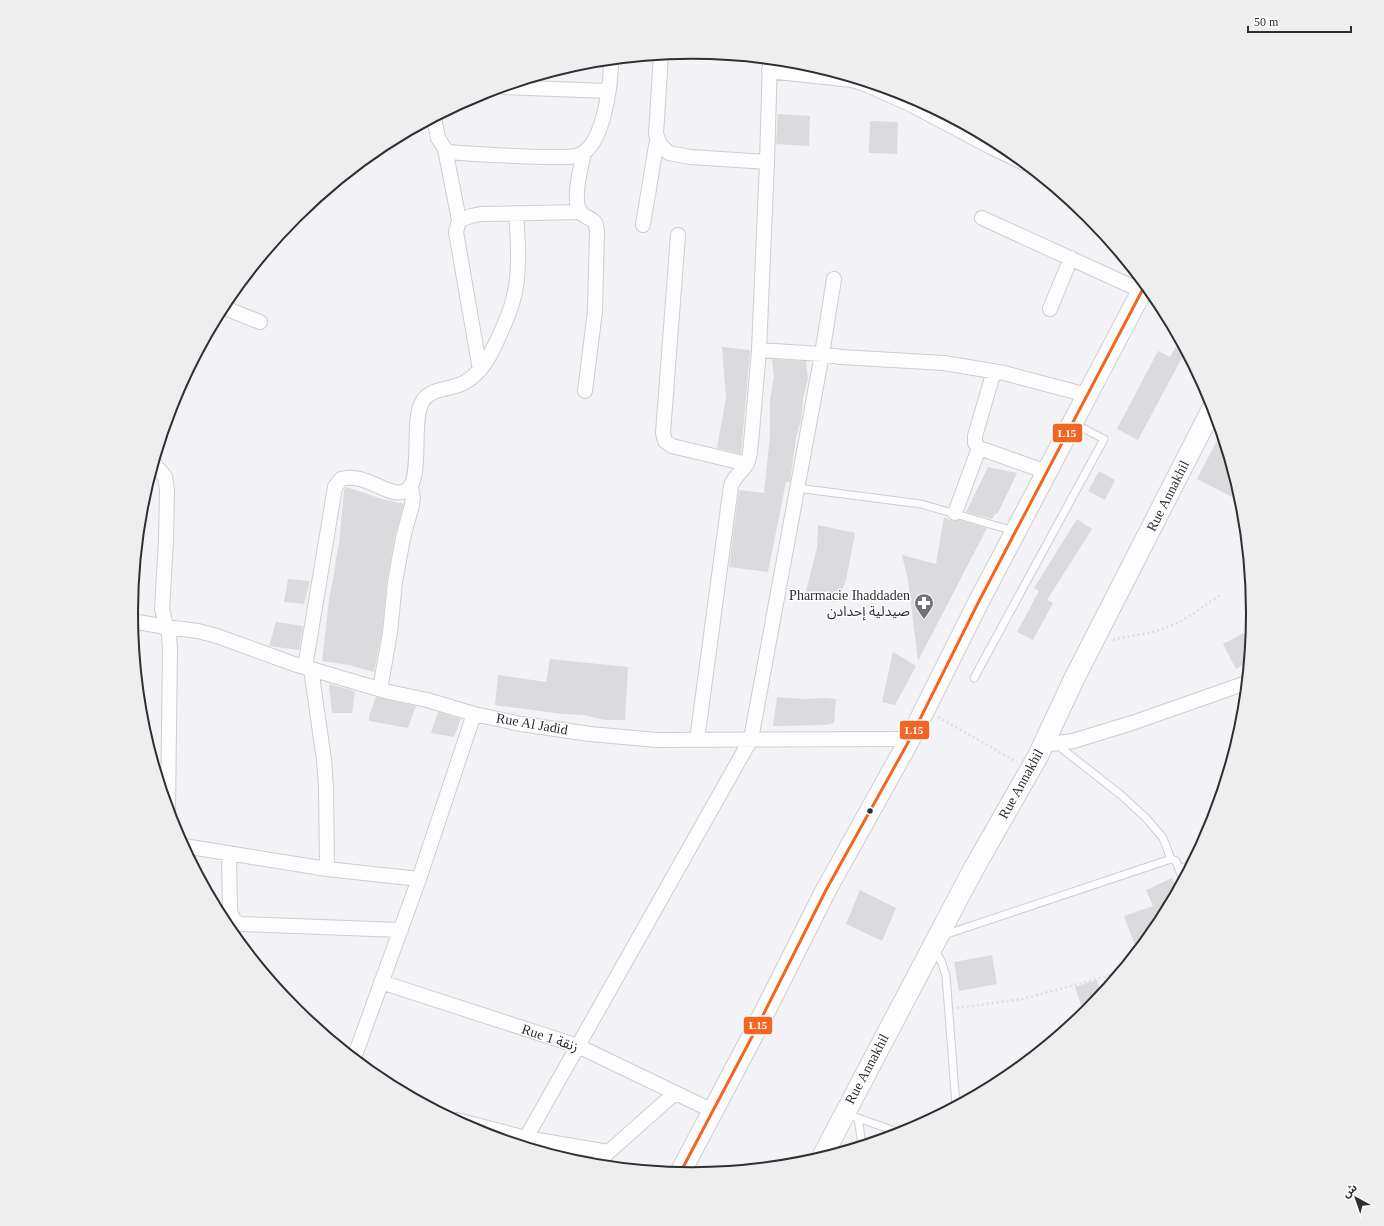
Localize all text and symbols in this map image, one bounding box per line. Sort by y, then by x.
scale bar [1248,8,1351,34]
text: 50 m [1254,15,1279,29]
line badge: L15 [1052,423,1083,443]
text: L15 [1058,427,1077,439]
street label: Rue Annakhil [1144,458,1192,534]
place label: Pharmacie Ihaddaden صيدلية إحدادن [789,588,910,621]
pharmacy icon: Pharmacie Ihaddaden صيدلية إحدادن [913,592,935,620]
street label: Rue Al Jadid [495,710,569,738]
line badge: L15 [899,720,930,740]
text: L15 [905,724,924,736]
street label: Rue Annakhil [996,746,1046,821]
unlabelled marker [865,806,875,816]
line badge: L15 [743,1016,773,1035]
text: L15 [749,1019,768,1031]
street label: Rue 1 زنقة [519,1021,580,1056]
street label: Rue Annakhil [842,1031,892,1107]
north arrow [1336,1178,1376,1218]
text: ش [1340,1181,1360,1201]

